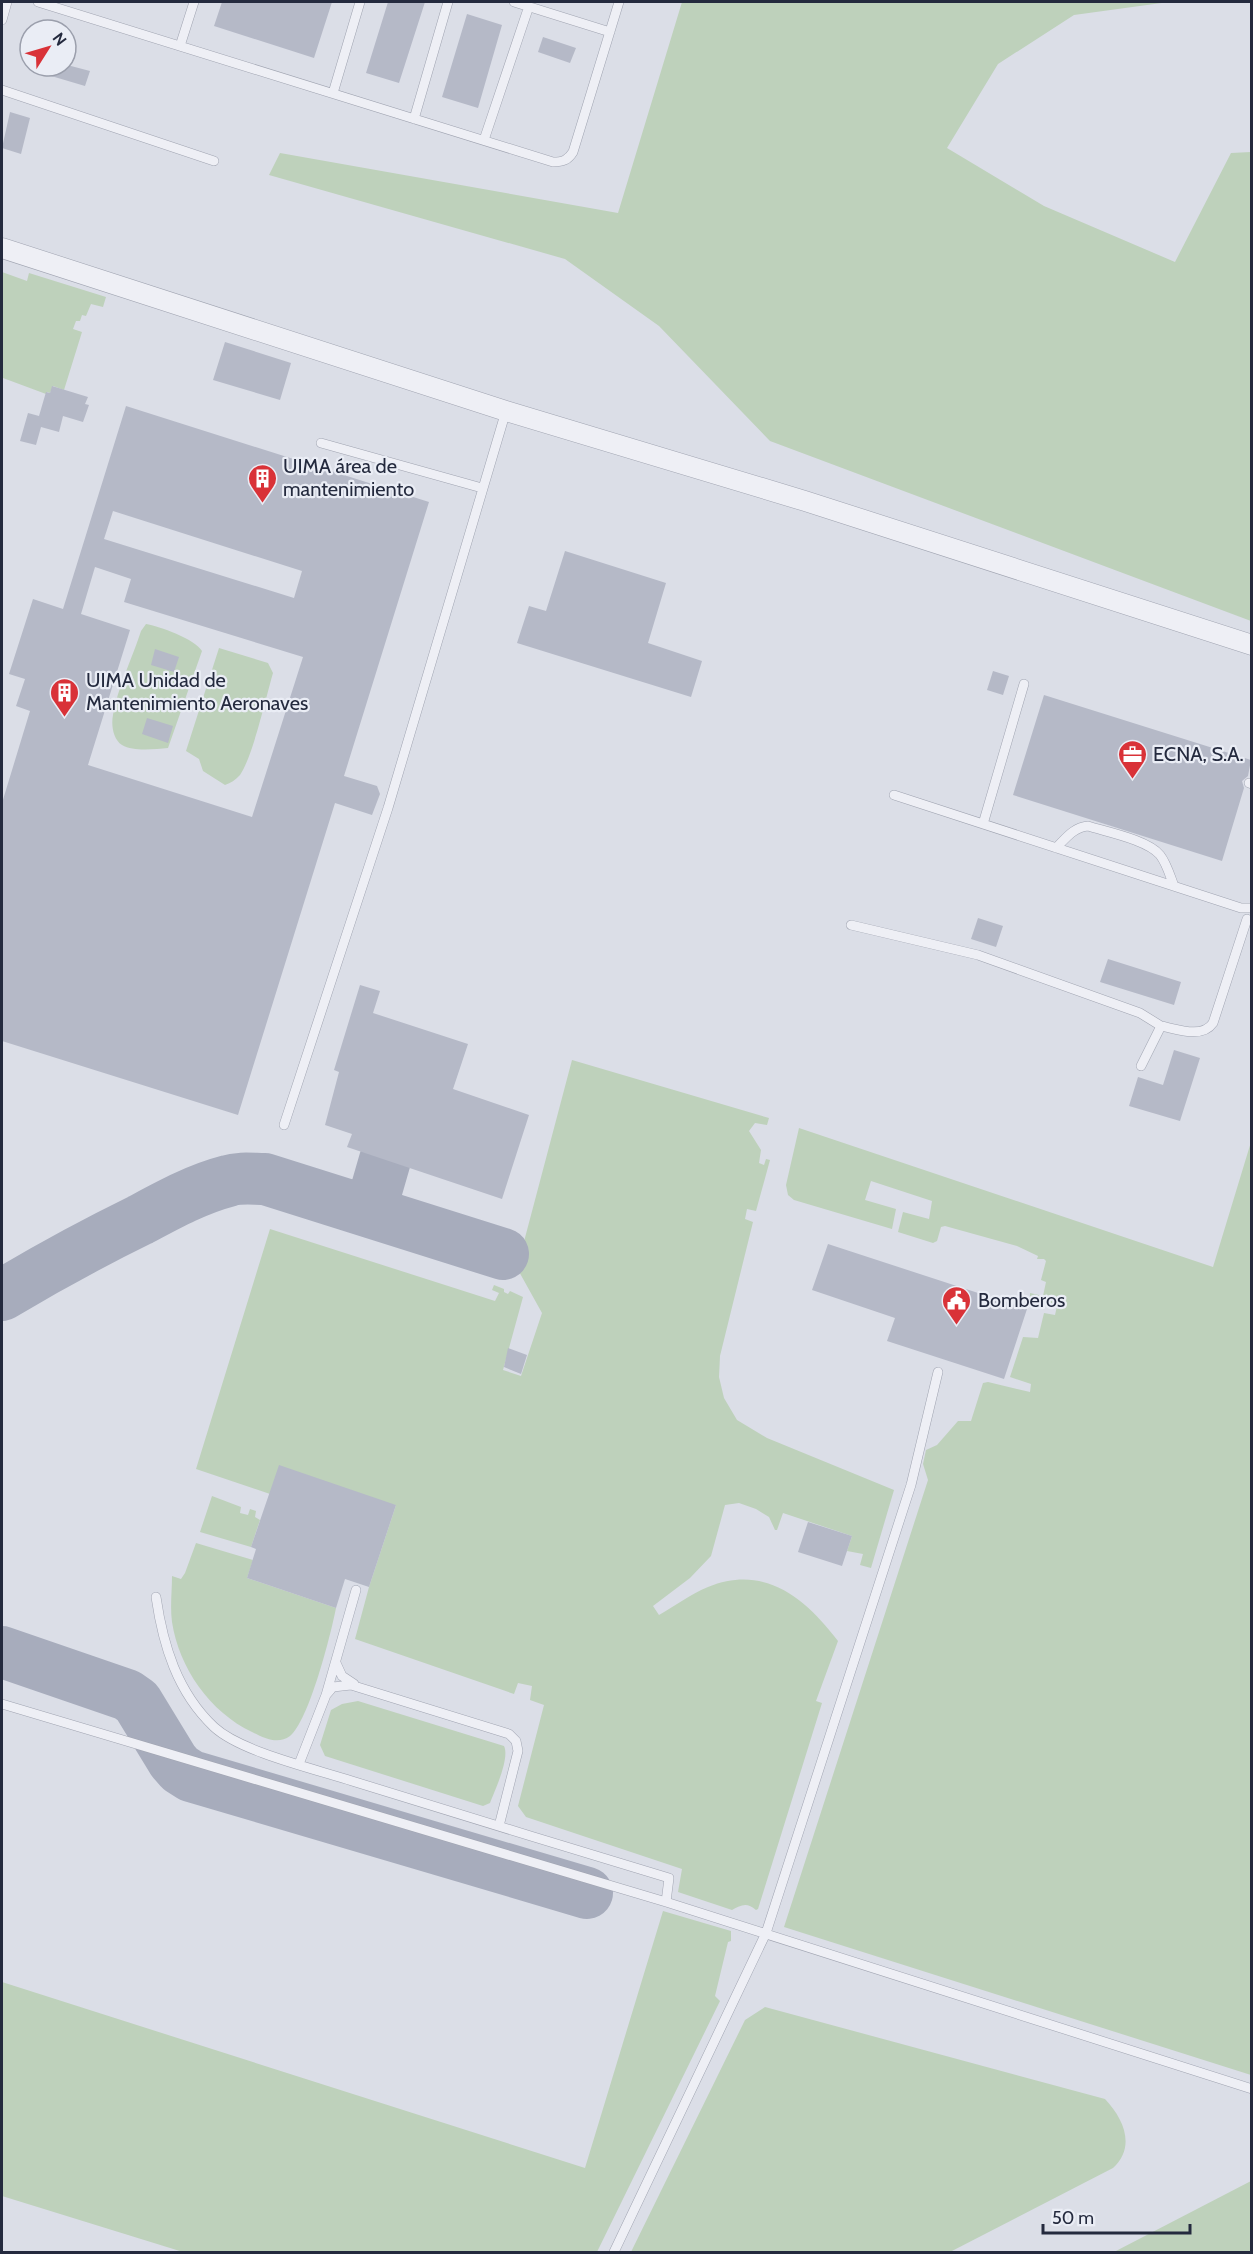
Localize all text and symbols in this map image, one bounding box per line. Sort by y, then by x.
north arrow [18,18,78,78]
text: N [49,29,71,50]
place label: UIMA área de mantenimiento [283,454,414,501]
building icon: UIMA área de mantenimiento [246,462,278,504]
place label: UIMA Unidad de Mantenimiento Aeronaves [86,668,308,715]
building icon: UIMA Unidad de Mantenimiento Aeronaves [49,676,81,718]
office icon: ECNA, S.A. [1116,738,1148,780]
place label: ECNA, S.A. [1153,742,1244,766]
public building icon: Bomberos [941,1284,973,1326]
place label: Bomberos [978,1288,1065,1312]
scale bar [1043,2197,1190,2235]
text: 50 m [1052,2207,1094,2229]

